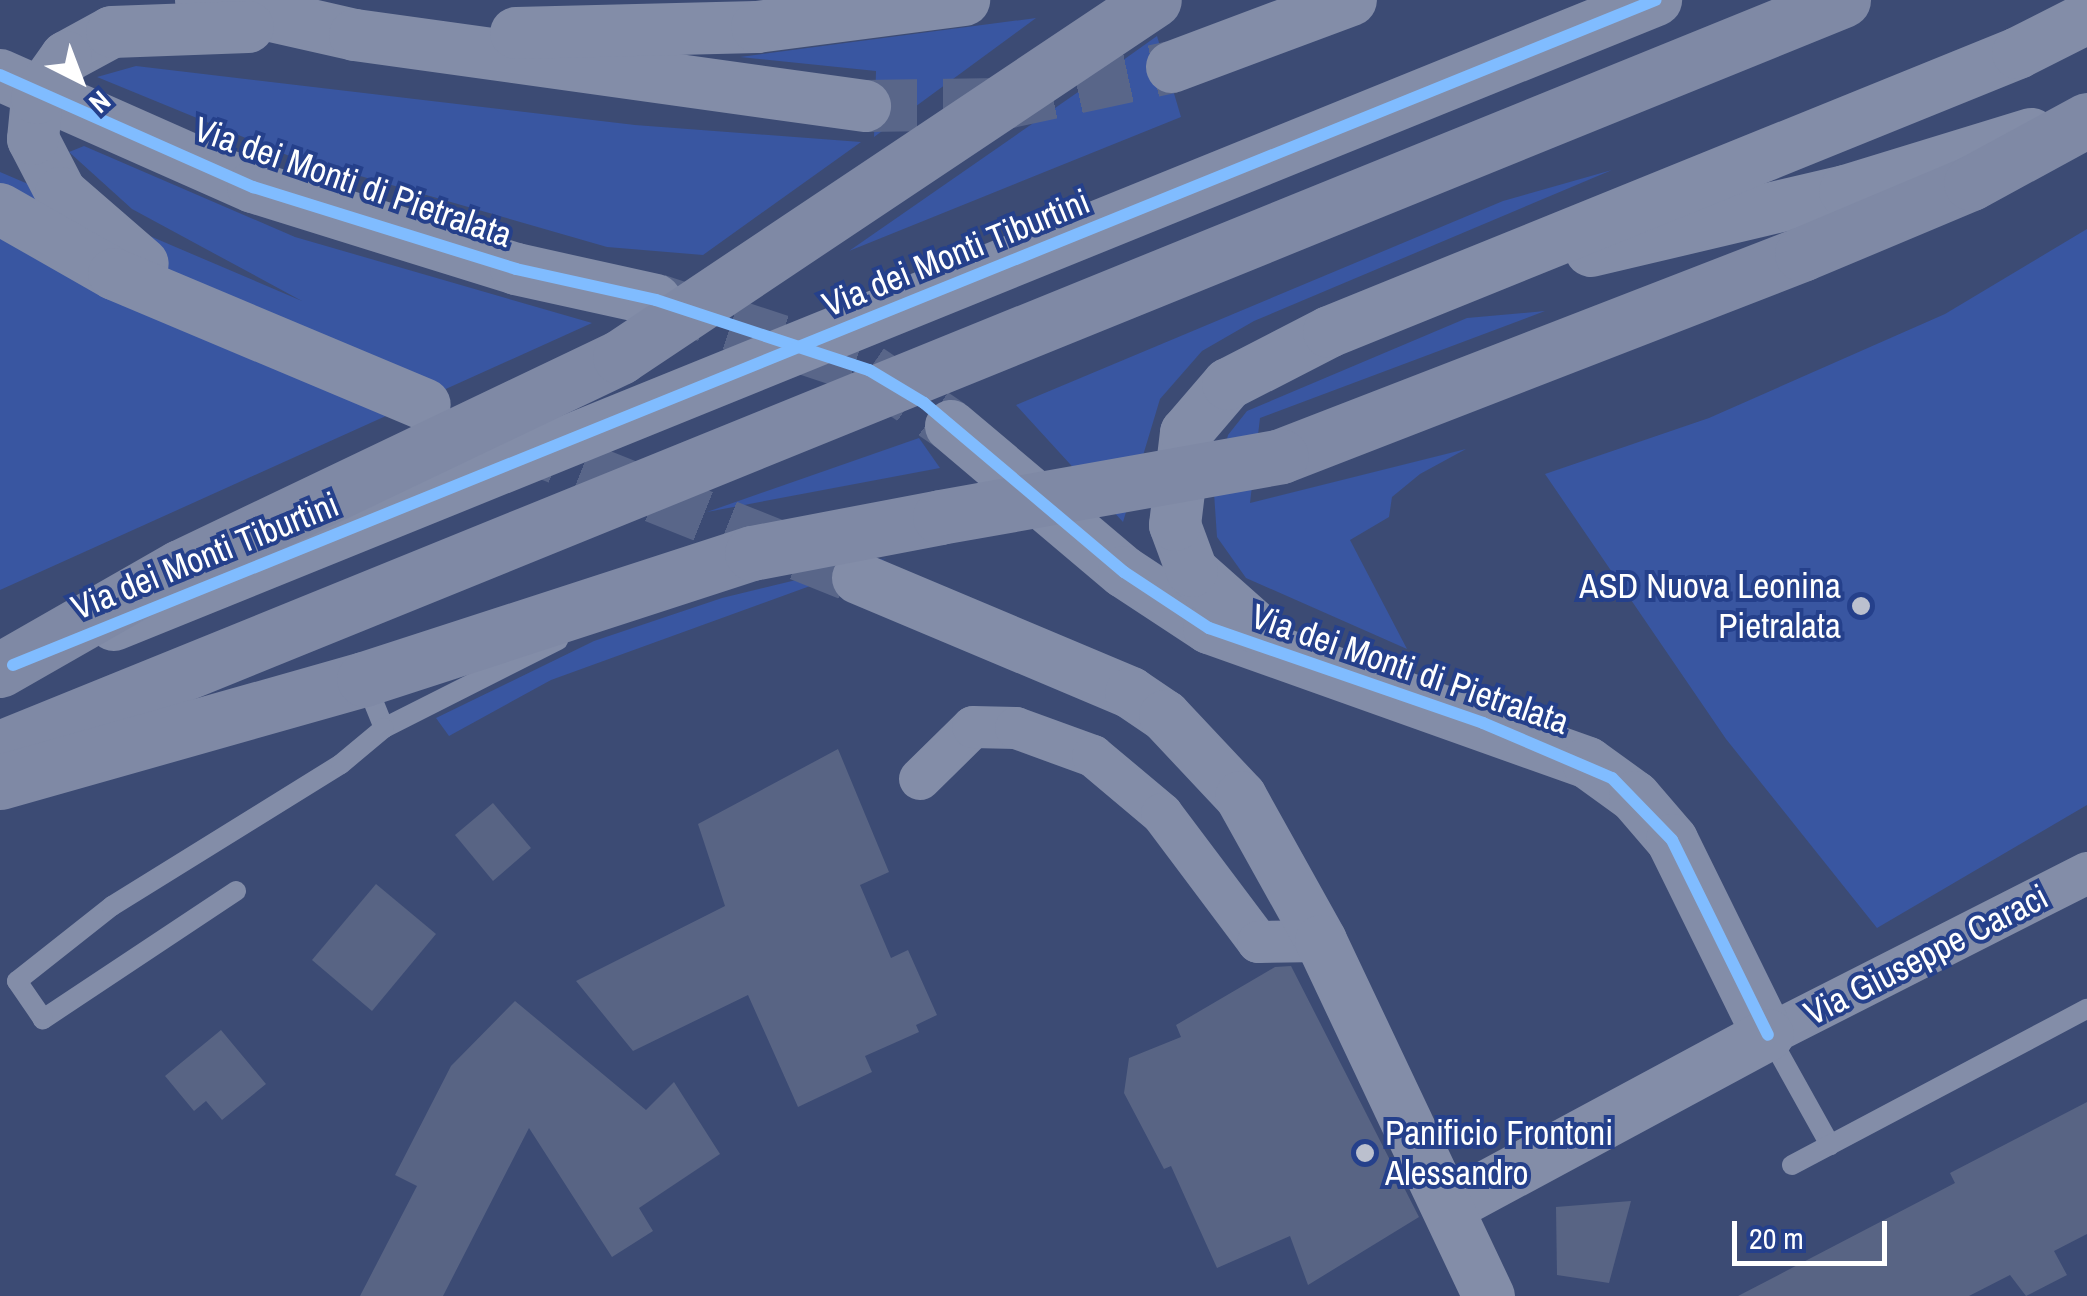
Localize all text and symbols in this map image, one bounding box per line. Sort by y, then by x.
north arrow [30,30,130,130]
text: N [81,83,119,122]
street label: Via dei Monti di Pietralata [189,108,517,256]
street label: Via dei Monti Tiburtini [816,180,1096,326]
street label: Via dei Monti Tiburtini [65,483,345,629]
place label: ASD Nuova Leonina Pietralata [1579,565,1841,647]
street label: Via dei Monti di Pietralata [1246,595,1574,743]
marker: ASD Nuova Leonina Pietralata [1850,595,1872,617]
street label: Via Giuseppe Caraci [1797,876,2055,1034]
place label: Panificio Frontoni Alessandro [1385,1112,1613,1194]
marker: Panificio Frontoni Alessandro [1354,1142,1376,1164]
scale bar [1737,1201,1892,1263]
text: 20 m [1749,1218,1804,1258]

